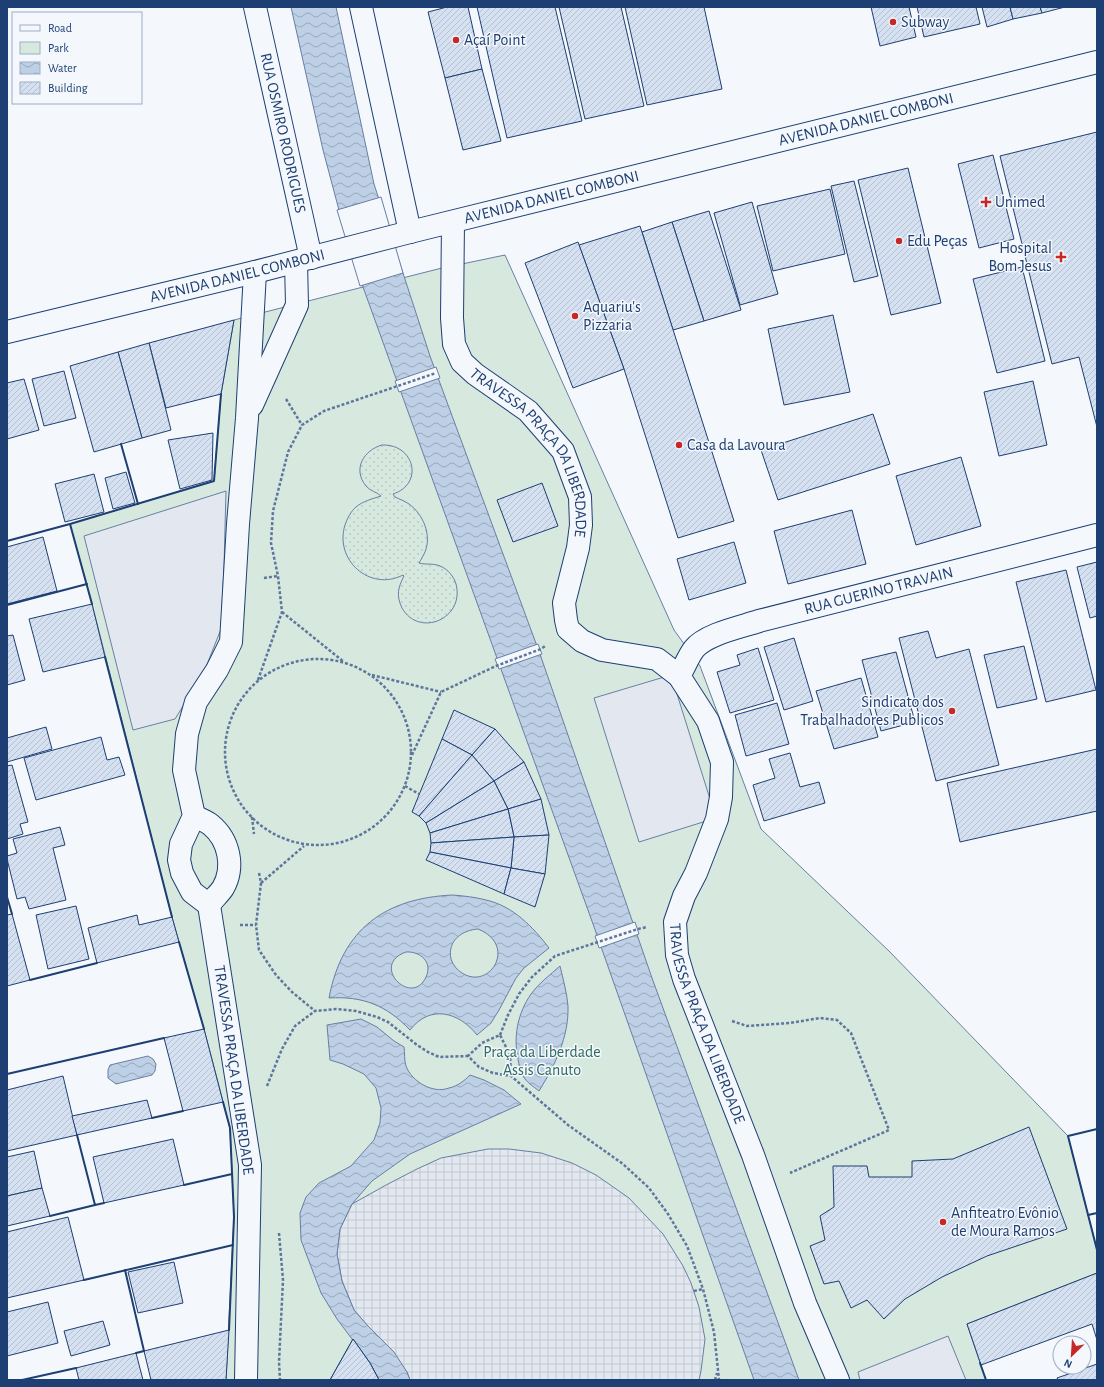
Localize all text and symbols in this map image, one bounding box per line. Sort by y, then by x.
legend [12,12,142,104]
place label: Subway [901,14,949,31]
marker: Subway [888,17,898,27]
text: Road [48,22,72,34]
place label: Açaí Point [464,32,526,48]
marker: Açaí Point [451,35,461,45]
text: Park [48,42,69,54]
street label: RUA OSMIRO RODRIGUES [257,51,309,214]
text: Water [48,62,77,74]
text: Building [48,82,88,94]
street label: AVENIDA DANIEL COMBONI [777,90,955,148]
street label: AVENIDA DANIEL COMBONI [462,168,641,226]
place label: Unimed [995,194,1045,210]
marker: Unimed [980,196,992,208]
place label: Edu Peças [907,233,968,249]
marker: Edu Peças [894,236,904,246]
place label: Hospital Bom Jesus [988,240,1052,274]
street label: AVENIDA DANIEL COMBONI [148,246,326,305]
marker: Hospital Bom Jesus [1055,251,1067,263]
place label: Aquariu's Pizzaria [583,299,641,333]
marker: Aquariu's Pizzaria [570,311,580,321]
street label: TRAVESSA PRAÇA DA LIBERDADE [466,365,589,539]
place label: Casa da Lavoura [687,437,786,453]
marker: Casa da Lavoura [674,440,684,450]
street label: RUA GUERINO TRAVAIN [803,564,955,617]
place label: Sindicato dos Trabalhadores Publicos [800,694,944,728]
marker: Sindicato dos Trabalhadores Publicos [947,706,957,716]
street label: TRAVESSA PRAÇA DA LIBERDADE [667,923,748,1126]
street label: TRAVESSA PRAÇA DA LIBERDADE [211,964,257,1176]
park label: Praça da Liberdade Assis Canuto [483,1044,601,1078]
place label: Anfiteatro Evônio de Moura Ramos [951,1205,1059,1239]
marker: Anfiteatro Evônio de Moura Ramos [938,1217,948,1227]
north arrow [1052,1335,1092,1375]
text: N [1062,1357,1074,1370]

